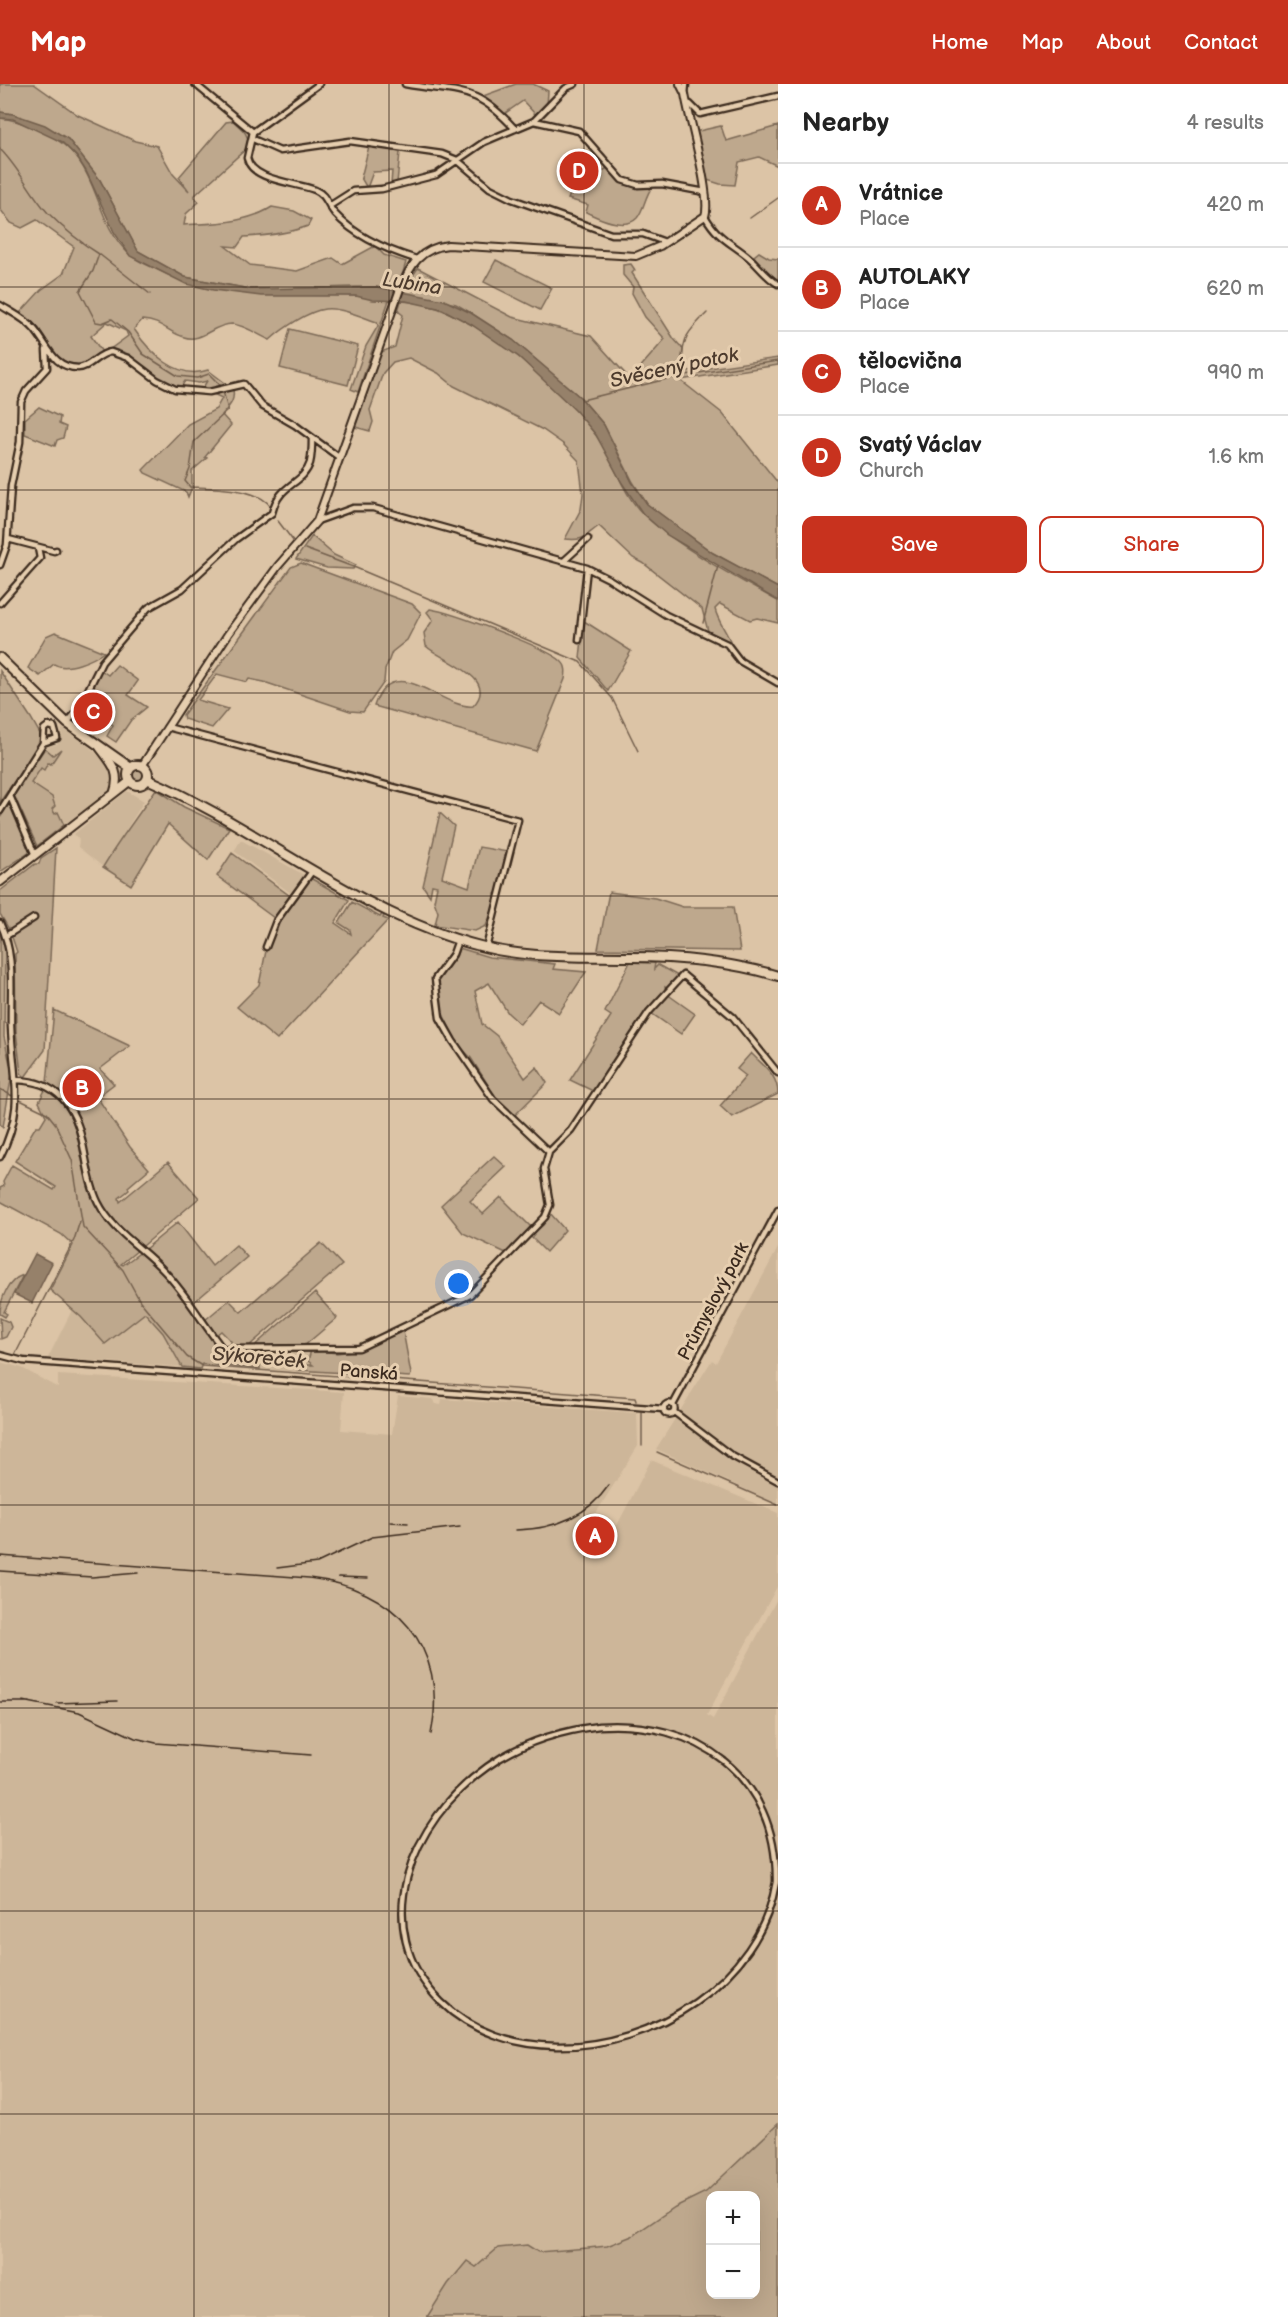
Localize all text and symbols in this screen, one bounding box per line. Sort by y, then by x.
text: Map [30,26,86,59]
text: Home [931,30,988,55]
text: Map [1021,30,1063,55]
text: About [1096,30,1151,55]
text: Contact [1184,30,1258,55]
text: Nearby [802,108,889,139]
text: 4 results [1186,111,1264,135]
pin: D [560,148,598,194]
text: Vrátnice [859,180,943,207]
text: A [815,193,828,217]
text: 420 m [1206,193,1264,217]
text: Place [859,207,910,231]
text: AUTOLAKY [859,264,970,291]
water label: Lubina [380,267,443,301]
text: B [814,277,829,301]
text: 620 m [1206,277,1264,301]
text: Place [859,291,910,315]
water label: Svěcený potok [608,342,742,393]
text: tělocvična [859,348,962,375]
text: C [814,361,829,385]
text: 990 m [1207,361,1264,385]
text: Place [859,375,910,399]
text: Svatý Václav [859,432,982,459]
text: D [815,445,828,469]
text: 1.6 km [1208,445,1264,469]
text: Church [859,459,924,483]
button: Save [802,516,1027,573]
button: Share [1039,516,1264,573]
pin: C [74,690,112,734]
pin: B [62,1066,101,1110]
street label: Průmyslový park [674,1239,753,1364]
your location [444,1269,473,1298]
water label: Sýkoreček [211,1342,308,1374]
street label: Panská [339,1360,399,1385]
pin: A [576,1514,614,1558]
map controls [706,2191,760,2299]
button: + [706,2191,760,2245]
button: − [706,2245,760,2299]

